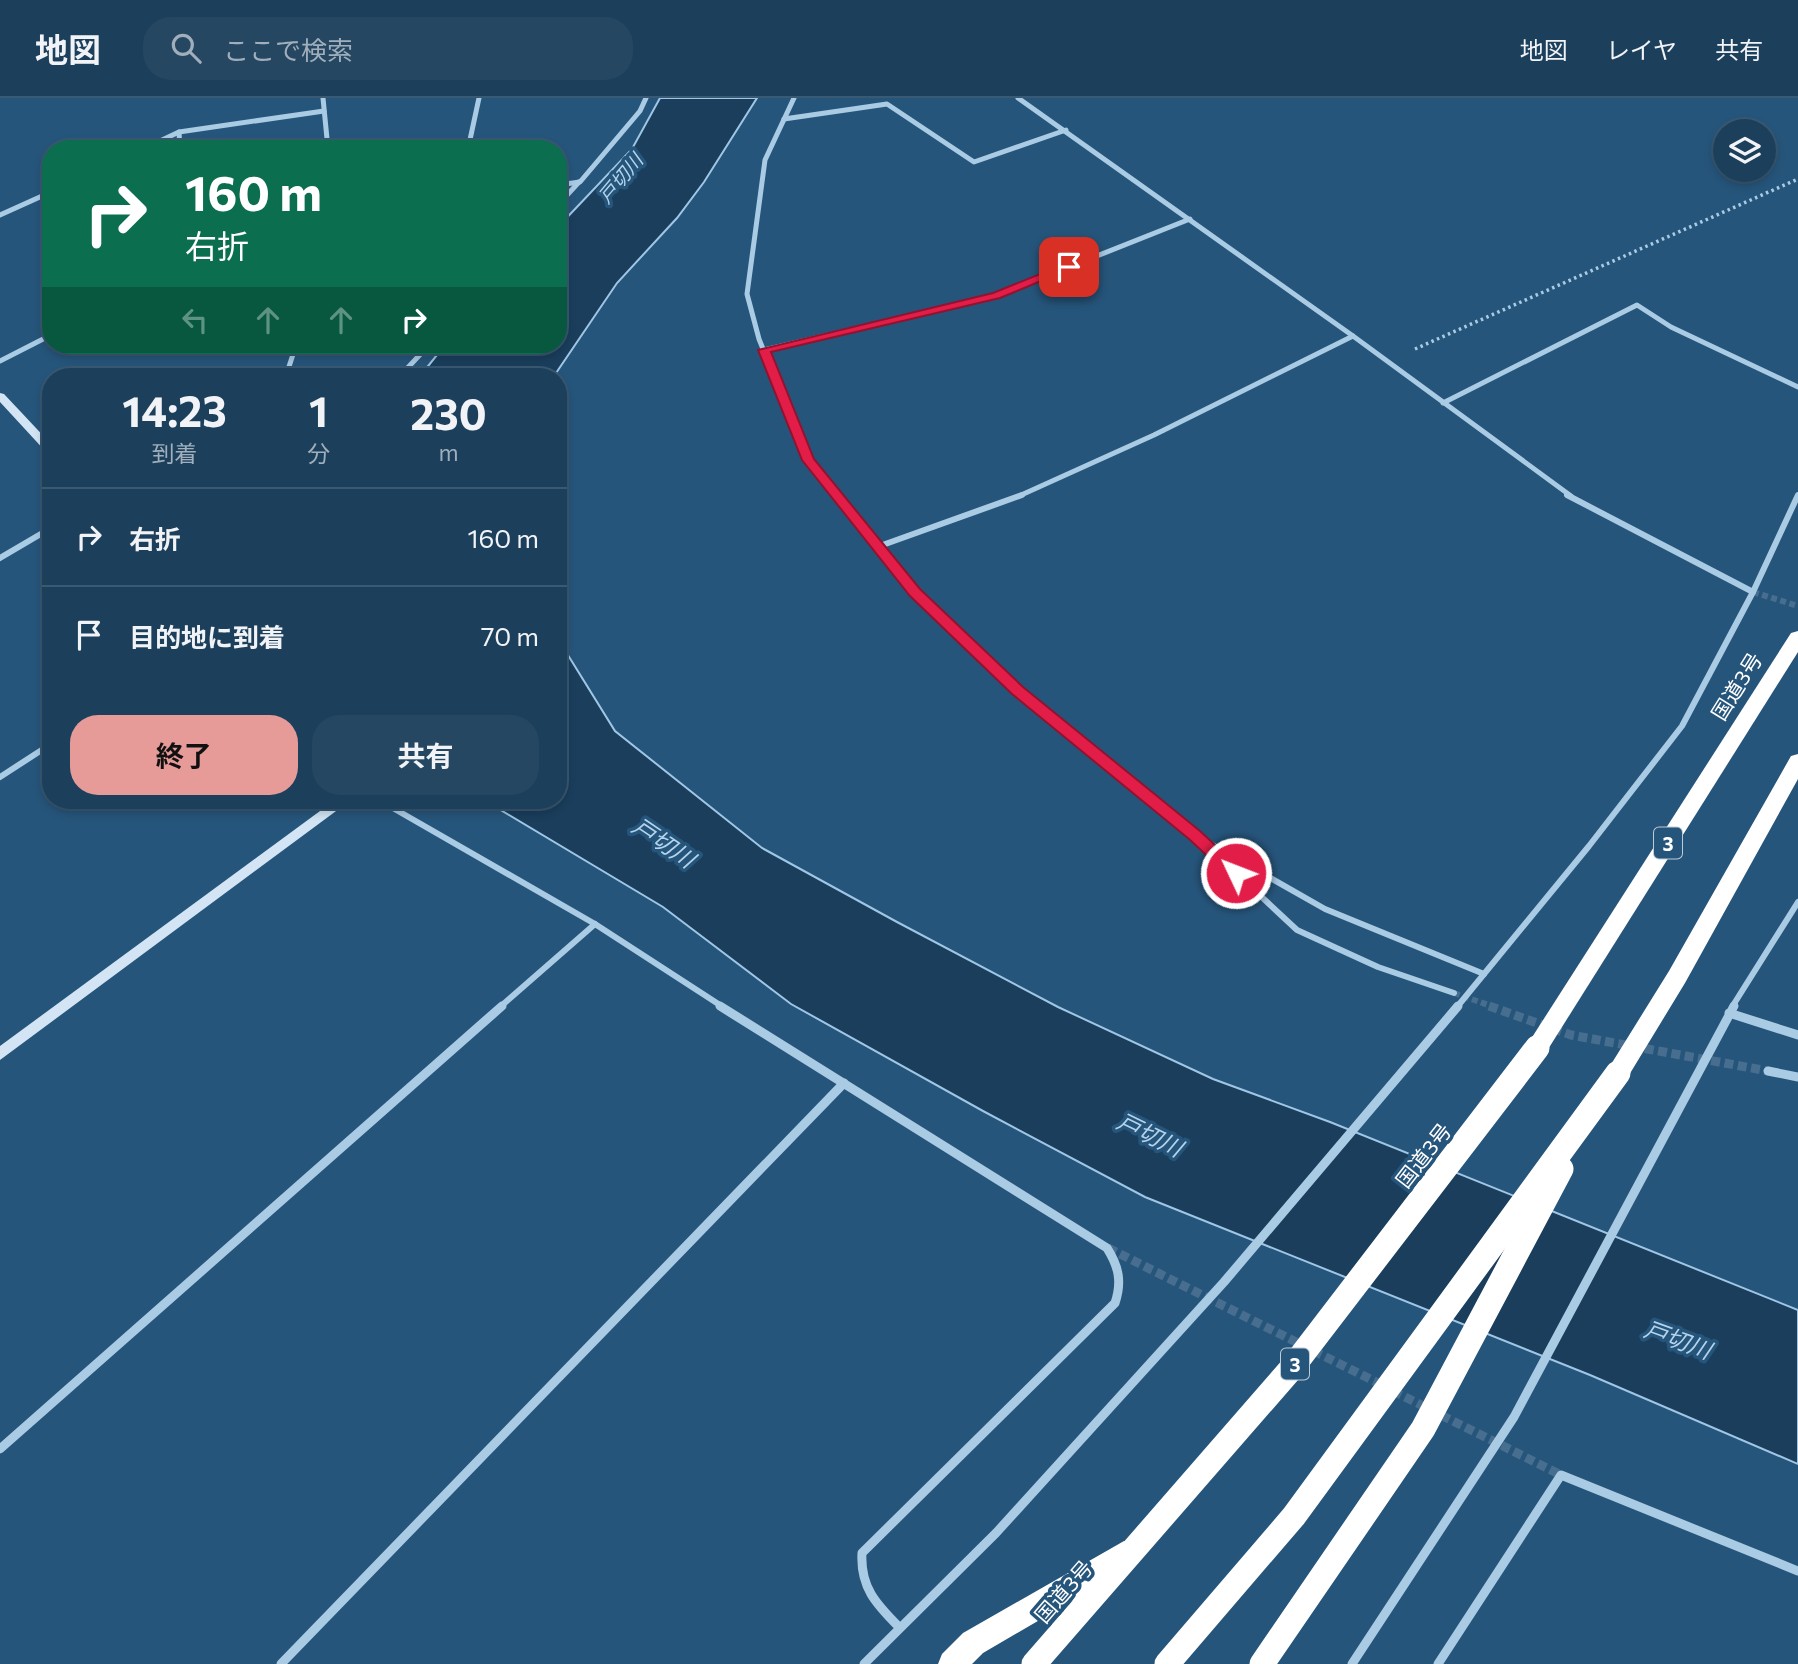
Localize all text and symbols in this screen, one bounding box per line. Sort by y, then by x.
search box [143,17,633,80]
text: 地図 [35,28,101,69]
icon: search [167,29,205,67]
text: ここで検索 [223,34,353,65]
text: 地図 [1520,35,1568,64]
text: レイヤ [1606,35,1677,64]
text: 共有 [1715,35,1763,64]
map controls [1713,119,1776,182]
button: layers [1713,119,1776,182]
water label: 戸切川 [593,147,648,207]
text: 160 m [185,161,322,221]
icon: right [70,168,161,259]
text: 右折 [185,225,249,265]
pin [1039,237,1099,297]
icon: arrive [1050,248,1088,286]
icon: left [176,301,214,339]
icon: ahead [249,301,287,339]
icon: ahead [322,301,360,339]
icon: right [395,301,433,339]
text: 14:23 [122,384,227,436]
text: 1 [309,384,328,436]
text: 230 [410,387,487,439]
text: m [438,438,459,466]
text: 到着 [151,439,197,467]
text: 分 [307,439,330,467]
icon: right [70,518,108,556]
text: 160 m [467,522,539,553]
text: 右折 [129,523,181,554]
icon: arrive [70,616,108,654]
text: 70 m [481,620,539,651]
text: 目的地に到着 [129,621,285,652]
street label: 国道3号 [1706,648,1766,724]
button: 終了 [70,715,298,795]
button: 共有 [312,715,539,795]
water label: 戸切川 [628,811,703,875]
road number: 3 [1654,828,1682,858]
position arrow [1199,836,1273,910]
water label: 戸切川 [1113,1106,1190,1163]
street label: 国道3号 [1390,1118,1456,1192]
water label: 戸切川 [1641,1314,1718,1365]
road number: 3 [1281,1348,1309,1380]
street label: 国道3号 [1029,1555,1097,1627]

